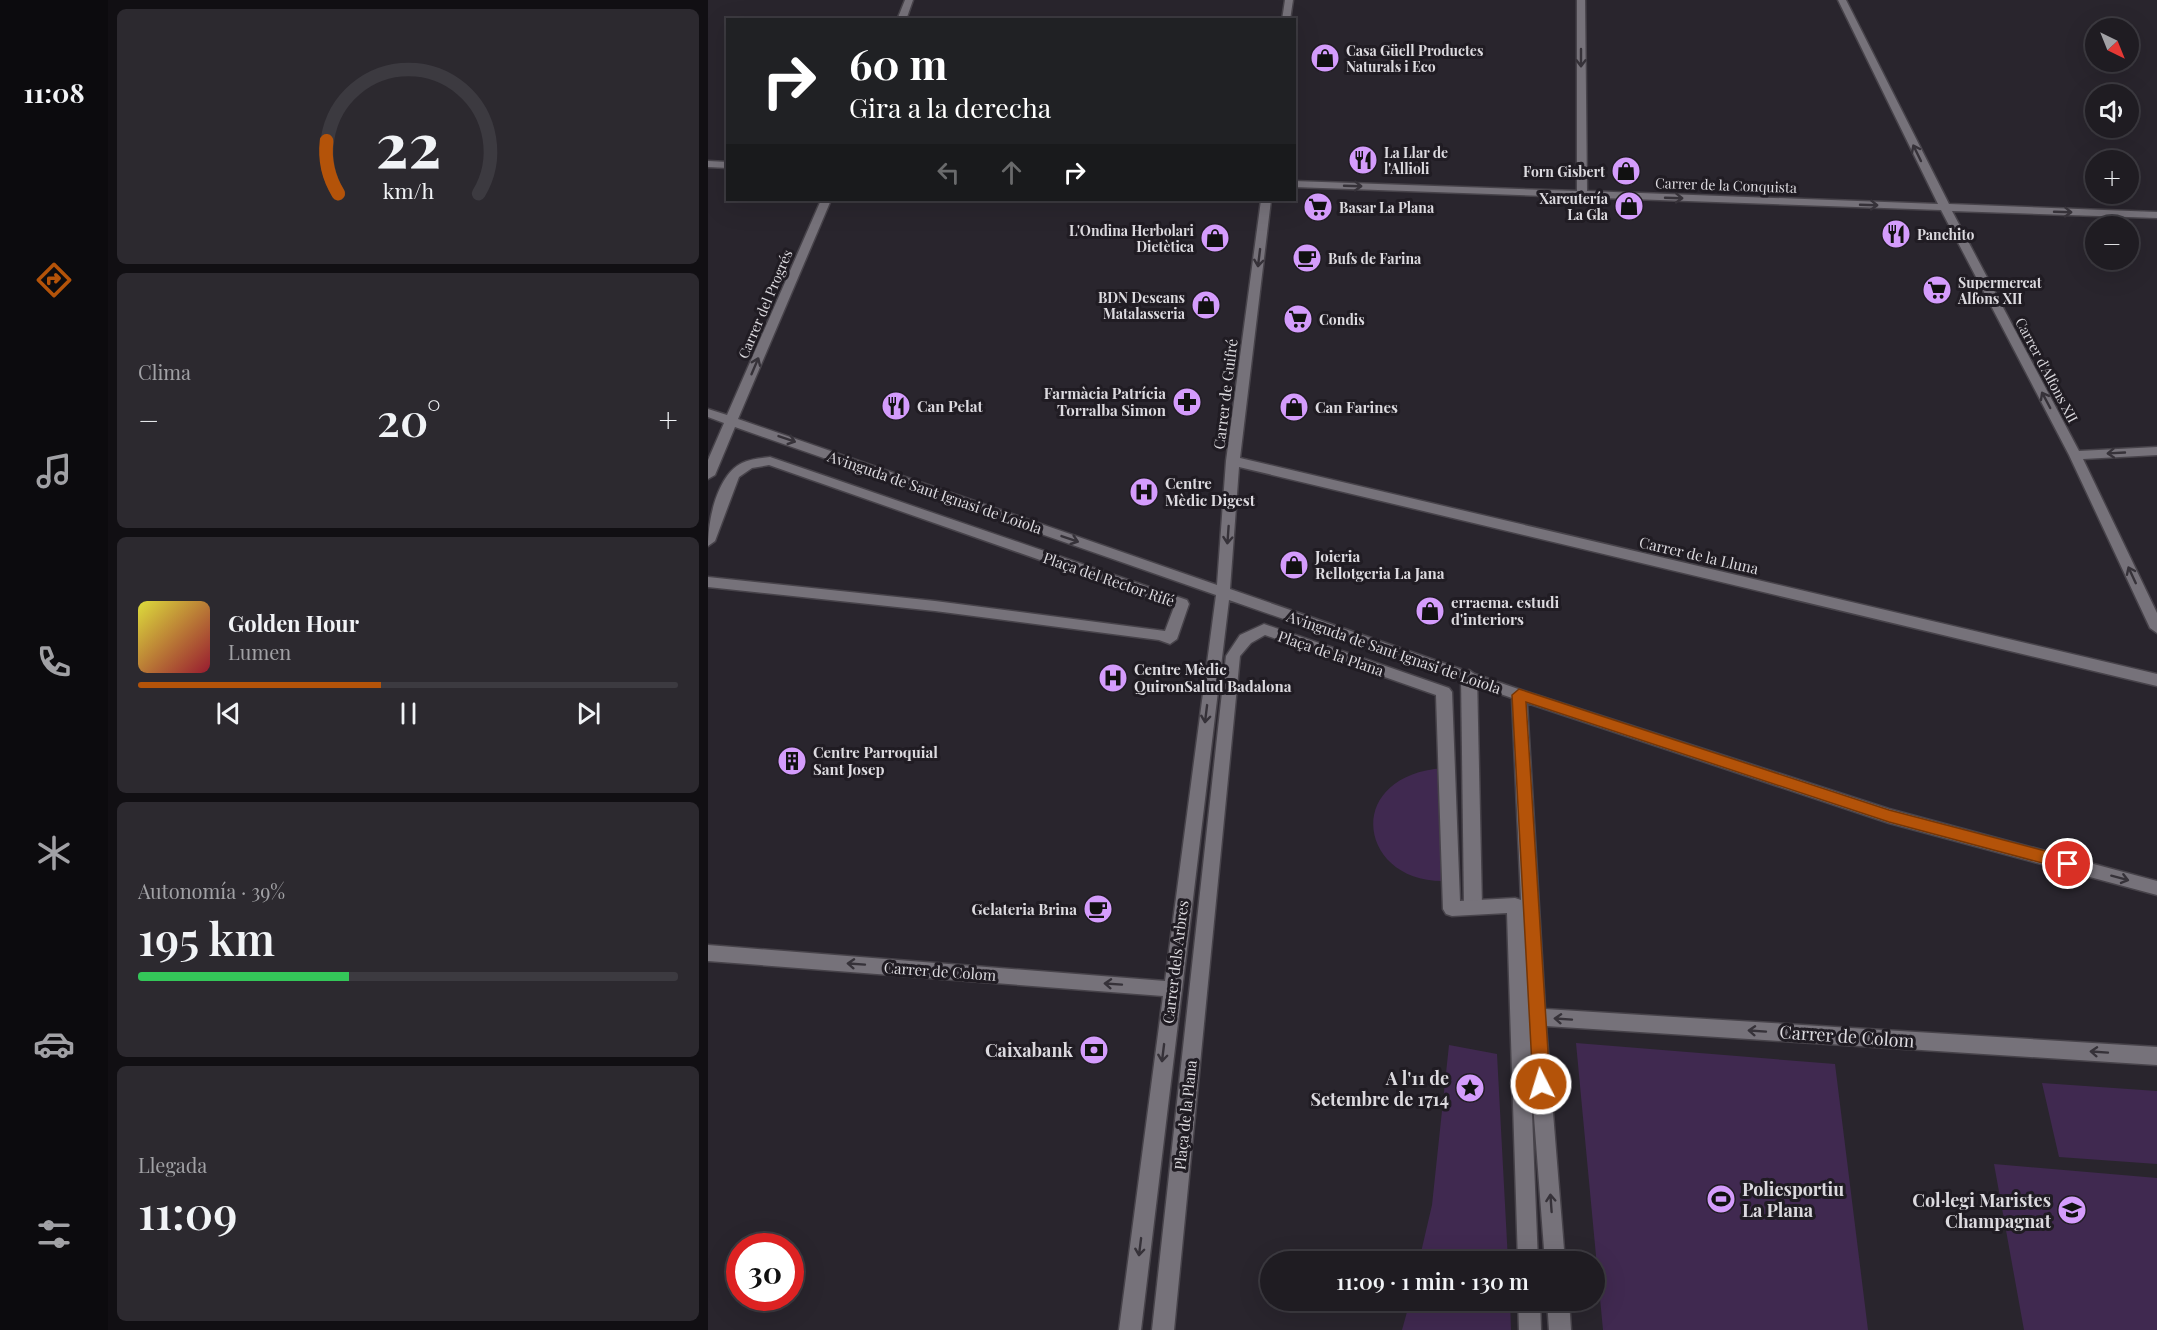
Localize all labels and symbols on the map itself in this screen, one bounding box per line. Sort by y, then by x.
north arrow [2085,18,2139,72]
place label: Casa Güell Productes Naturals i Eco [1346,41,1483,76]
shop icon: Casa Güell Productes Naturals i Eco [1309,42,1341,74]
one-way arrow [1575,48,1587,68]
place label: La Llar de l'Allioli [1384,143,1448,178]
restaurant icon: La Llar de l'Allioli [1347,144,1379,176]
one-way arrow [1911,144,1923,162]
shop icon: Forn Gisbert [1610,155,1642,187]
place label: Forn Gisbert [1523,162,1605,181]
street label: Carrer de la Conquista [1655,173,1797,197]
one-way arrow [1342,180,1362,191]
place label: Xarcutería La Gla [1539,189,1609,224]
shop icon: Xarcutería La Gla [1613,190,1645,222]
supermarket icon: Basar La Plana [1302,191,1334,223]
one-way arrow [1663,192,1683,204]
place label: Basar La Plana [1339,198,1435,217]
one-way arrow [1858,200,1878,211]
one-way arrow [2053,206,2073,218]
restaurant icon: Panchito [1880,218,1912,250]
place label: L'Ondina Herbolari Dietètica [1069,221,1195,256]
shop icon: L'Ondina Herbolari Dietètica [1199,222,1231,254]
place label: Panchito [1917,225,1974,244]
cafe icon: Bufs de Farina [1291,242,1323,274]
street label: Carrer del Progrés [733,247,797,361]
one-way arrow [1253,247,1264,267]
place label: Bufs de Farina [1328,249,1422,268]
place label: Supermercat Alfons XII [1957,273,2042,308]
supermarket icon: Supermercat Alfons XII [1921,274,1953,306]
place label: BDN Descans Matalasseria [1098,288,1186,323]
shop icon: BDN Descans Matalasseria [1190,289,1222,321]
supermarket icon: Condis [1282,303,1314,335]
place label: Condis [1319,310,1365,329]
street label: Carrer d'Alfons XII [2011,314,2083,426]
street label: Carrer de Guifré [1208,338,1242,450]
one-way arrow [750,357,761,375]
place label: Farmàcia Patrícia Torralba Simon [1044,383,1167,420]
pharmacy icon: Farmàcia Patrícia Torralba Simon [1171,386,1203,418]
restaurant icon: Can Pelat [880,390,912,422]
shop icon: Can Farines [1278,391,1310,423]
one-way arrow [2040,392,2051,410]
place label: Can Pelat [917,396,983,416]
place label: Can Farines [1315,397,1398,417]
one-way arrow [777,435,796,446]
street label: Avinguda de Sant Ignasi de Loiola [824,446,1045,538]
one-way arrow [2106,448,2126,459]
place label: Centre Mèdic Digest [1165,473,1256,510]
hospital icon: Centre Mèdic Digest [1128,476,1160,508]
one-way arrow [1222,524,1233,544]
street label: Carrer de la Lluna [1637,532,1761,579]
one-way arrow [1060,535,1078,546]
place label: Joieria Rellotgeria La Jana [1314,546,1445,583]
street label: Plaça del Rector Rifé [1041,547,1177,611]
shop icon: Joieria Rellotgeria La Jana [1278,549,1310,581]
one-way arrow [2125,567,2137,585]
place label: erraema. estudi d'interiors [1451,592,1559,629]
shop icon: erraema. estudi d'interiors [1414,595,1446,627]
street label: Avinguda de Sant Ignasi de Loiola [1283,606,1504,698]
street label: Plaça de la Plana [1276,626,1387,681]
place label: Centre Mèdic QuironSalud Badalona [1134,659,1292,696]
hospital icon: Centre Mèdic QuironSalud Badalona [1097,662,1129,694]
one-way arrow [1201,704,1212,723]
place label: Centre Parroquial Sant Josep [813,742,938,779]
building icon: Centre Parroquial Sant Josep [776,745,808,777]
pin [2042,838,2093,889]
one-way arrow [2110,872,2129,884]
cafe icon: Gelateria Brina [1082,893,1114,925]
place label: Gelateria Brina [972,899,1077,919]
street label: Carrer dels Arbres [1158,899,1192,1025]
street label: Carrer de Colom [883,957,998,985]
one-way arrow [846,958,866,969]
one-way arrow [1103,978,1123,989]
one-way arrow [1553,1013,1573,1024]
street label: Carrer de Colom [1779,1019,1915,1053]
one-way arrow [1748,1025,1768,1036]
bank icon: Caixabank [1078,1034,1110,1066]
place label: Caixabank [985,1038,1073,1062]
one-way arrow [1158,1043,1169,1063]
one-way arrow [2089,1046,2109,1057]
position arrow [1509,1052,1573,1116]
street label: Plaça de la Plana [1169,1059,1201,1171]
place label: A l'11 de Setembre de 1714 [1310,1066,1449,1111]
place icon: A l'11 de Setembre de 1714 [1454,1072,1486,1104]
place label: Poliesportiu La Plana [1742,1177,1844,1222]
sports icon: Poliesportiu La Plana [1705,1183,1737,1215]
place label: Col·legi Maristes Champagnat [1912,1188,2052,1233]
one-way arrow [1545,1194,1556,1214]
school or university icon: Col·legi Maristes Champagnat [2056,1194,2088,1226]
speed limit sign: 30 [726,1233,804,1311]
one-way arrow [1134,1236,1145,1256]

